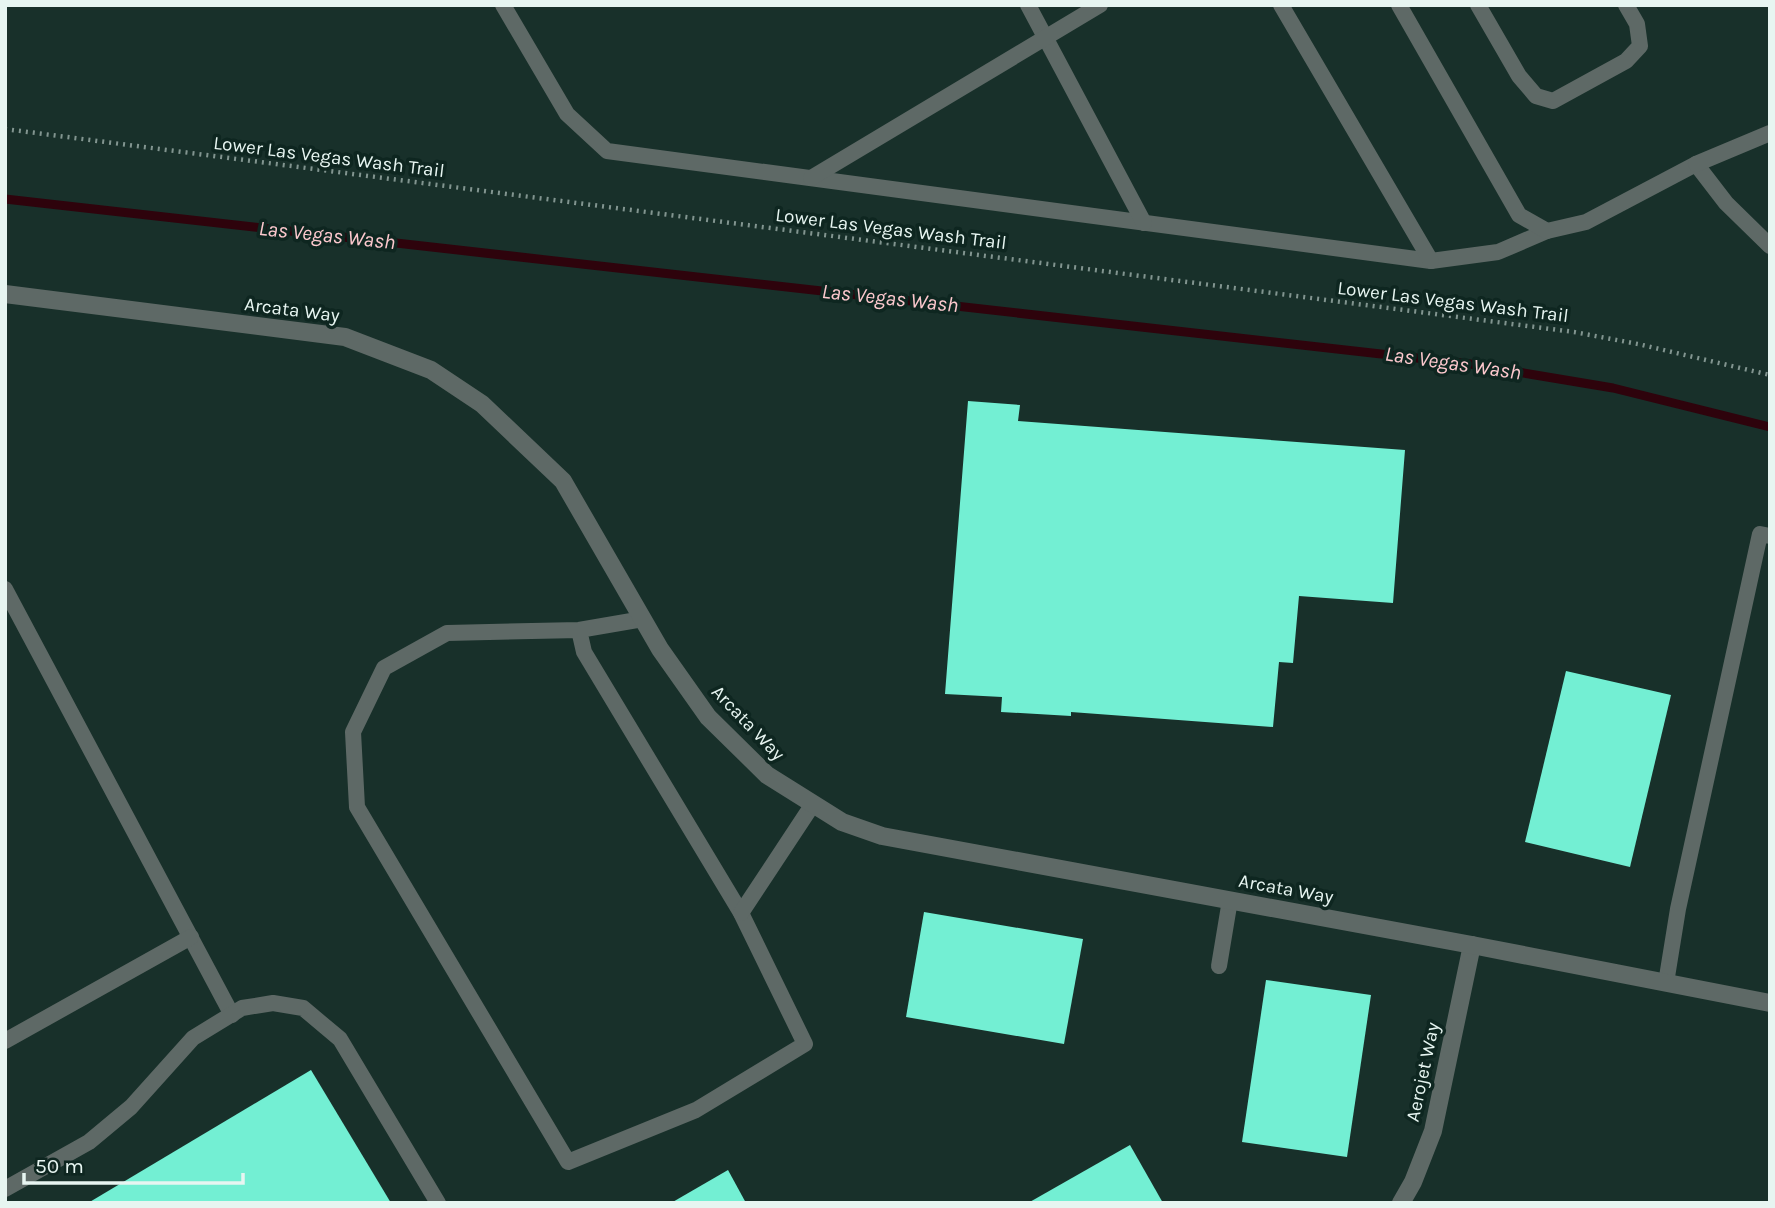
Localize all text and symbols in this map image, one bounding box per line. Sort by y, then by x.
street label: Lower Las Vegas Wash Trail [212,132,446,182]
street label: Lower Las Vegas Wash Trail [774,204,1008,254]
water label: Las Vegas Wash [257,216,397,254]
street label: Lower Las Vegas Wash Trail [1336,277,1570,327]
water label: Las Vegas Wash [820,279,960,317]
street label: Arcata Way [243,293,341,327]
water label: Las Vegas Wash [1383,342,1523,384]
street label: Arcata Way [707,681,789,765]
street label: Arcata Way [1237,870,1335,908]
street label: Aerojet Way [1402,1020,1444,1124]
scale bar [24,1142,243,1186]
text: 50 m [35,1154,84,1178]

